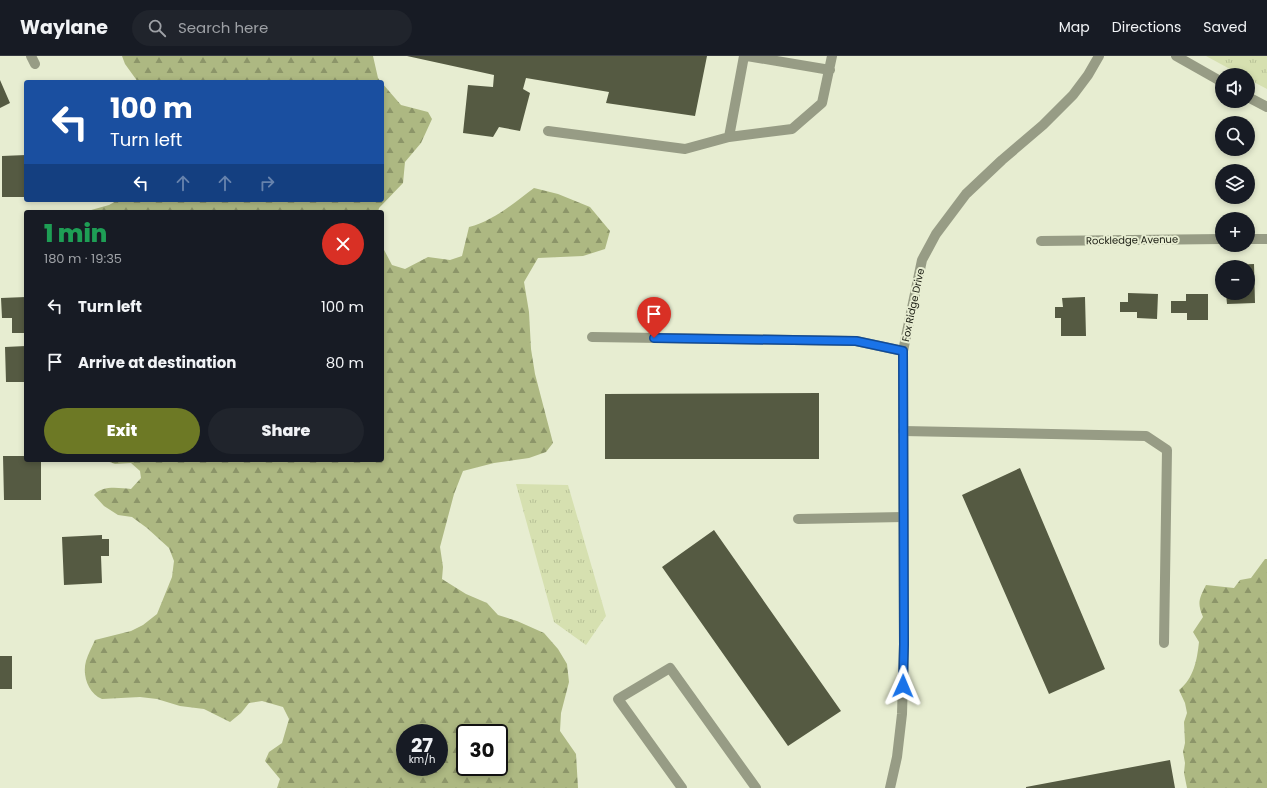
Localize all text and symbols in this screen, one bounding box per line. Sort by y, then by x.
search box [132,10,412,46]
text: Waylane [20,14,108,41]
icon: search [146,17,168,39]
text: Search here [178,17,268,38]
text: Map [1059,17,1090,37]
text: Directions [1112,17,1181,37]
text: Saved [1203,17,1247,37]
map controls [1215,68,1255,300]
button: sound [1215,68,1255,108]
text: 100 m [110,89,193,128]
icon: left [44,96,96,148]
button: search [1215,116,1255,156]
text: Turn left [110,127,182,152]
button: layers [1215,164,1255,204]
icon: left [130,172,152,194]
icon: ahead [172,172,194,194]
icon: ahead [214,172,236,194]
icon: right [256,172,278,194]
button: + [1215,212,1255,252]
text: 1 min [44,217,107,250]
button: close [322,223,364,265]
street label: Rockledge Avenue [1086,232,1178,248]
text: 180 m · 19:35 [44,249,122,268]
button: − [1215,260,1255,300]
street label: Fox Ridge Drive [898,267,928,343]
icon: left [44,295,66,317]
text: Turn left [78,296,142,317]
text: 100 m [321,296,364,317]
pin [637,297,671,338]
icon: arrive [643,303,665,325]
icon: arrive [44,351,66,373]
text: Arrive at destination [78,352,236,373]
text: 80 m [326,352,364,373]
button: Exit [44,408,200,454]
button: Share [208,408,364,454]
position arrow [882,665,924,707]
speed limit sign: 30 [456,724,508,776]
text: 27 [411,731,433,759]
text: km/h [409,752,435,767]

